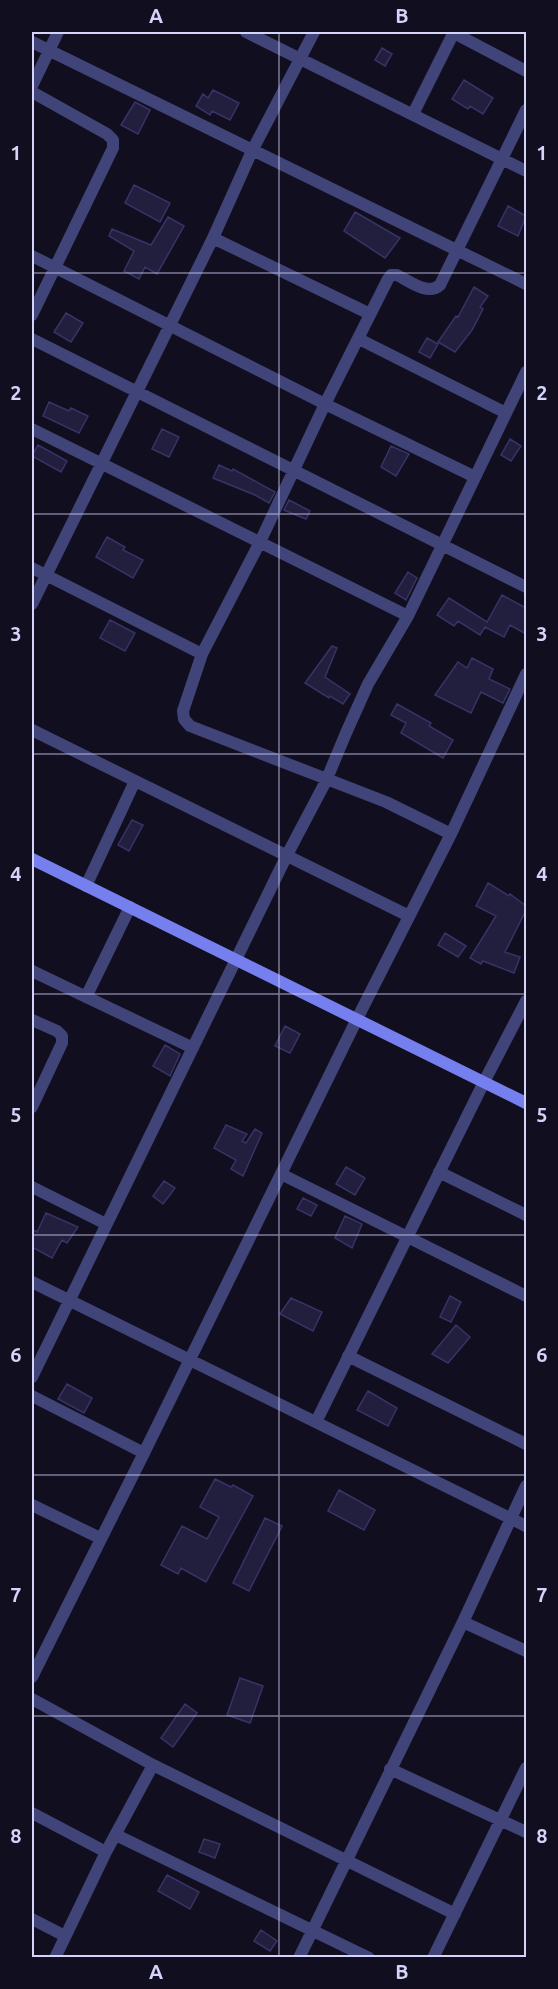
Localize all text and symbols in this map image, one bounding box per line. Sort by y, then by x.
text: A [149,4,163,27]
text: B [395,4,409,27]
text: 1 [10,141,22,164]
text: 1 [536,141,548,164]
text: 2 [10,381,22,404]
text: 2 [536,381,548,404]
text: 3 [10,622,22,645]
text: 3 [536,622,548,645]
text: 4 [10,862,22,885]
text: 4 [536,862,548,885]
text: 5 [10,1103,22,1126]
text: 5 [536,1103,548,1126]
text: 6 [10,1343,22,1366]
text: 6 [536,1343,548,1366]
text: 7 [10,1583,22,1606]
text: 7 [536,1583,548,1606]
text: 8 [10,1824,22,1847]
text: 8 [536,1824,548,1847]
text: A [149,1960,163,1983]
text: B [395,1960,409,1983]

